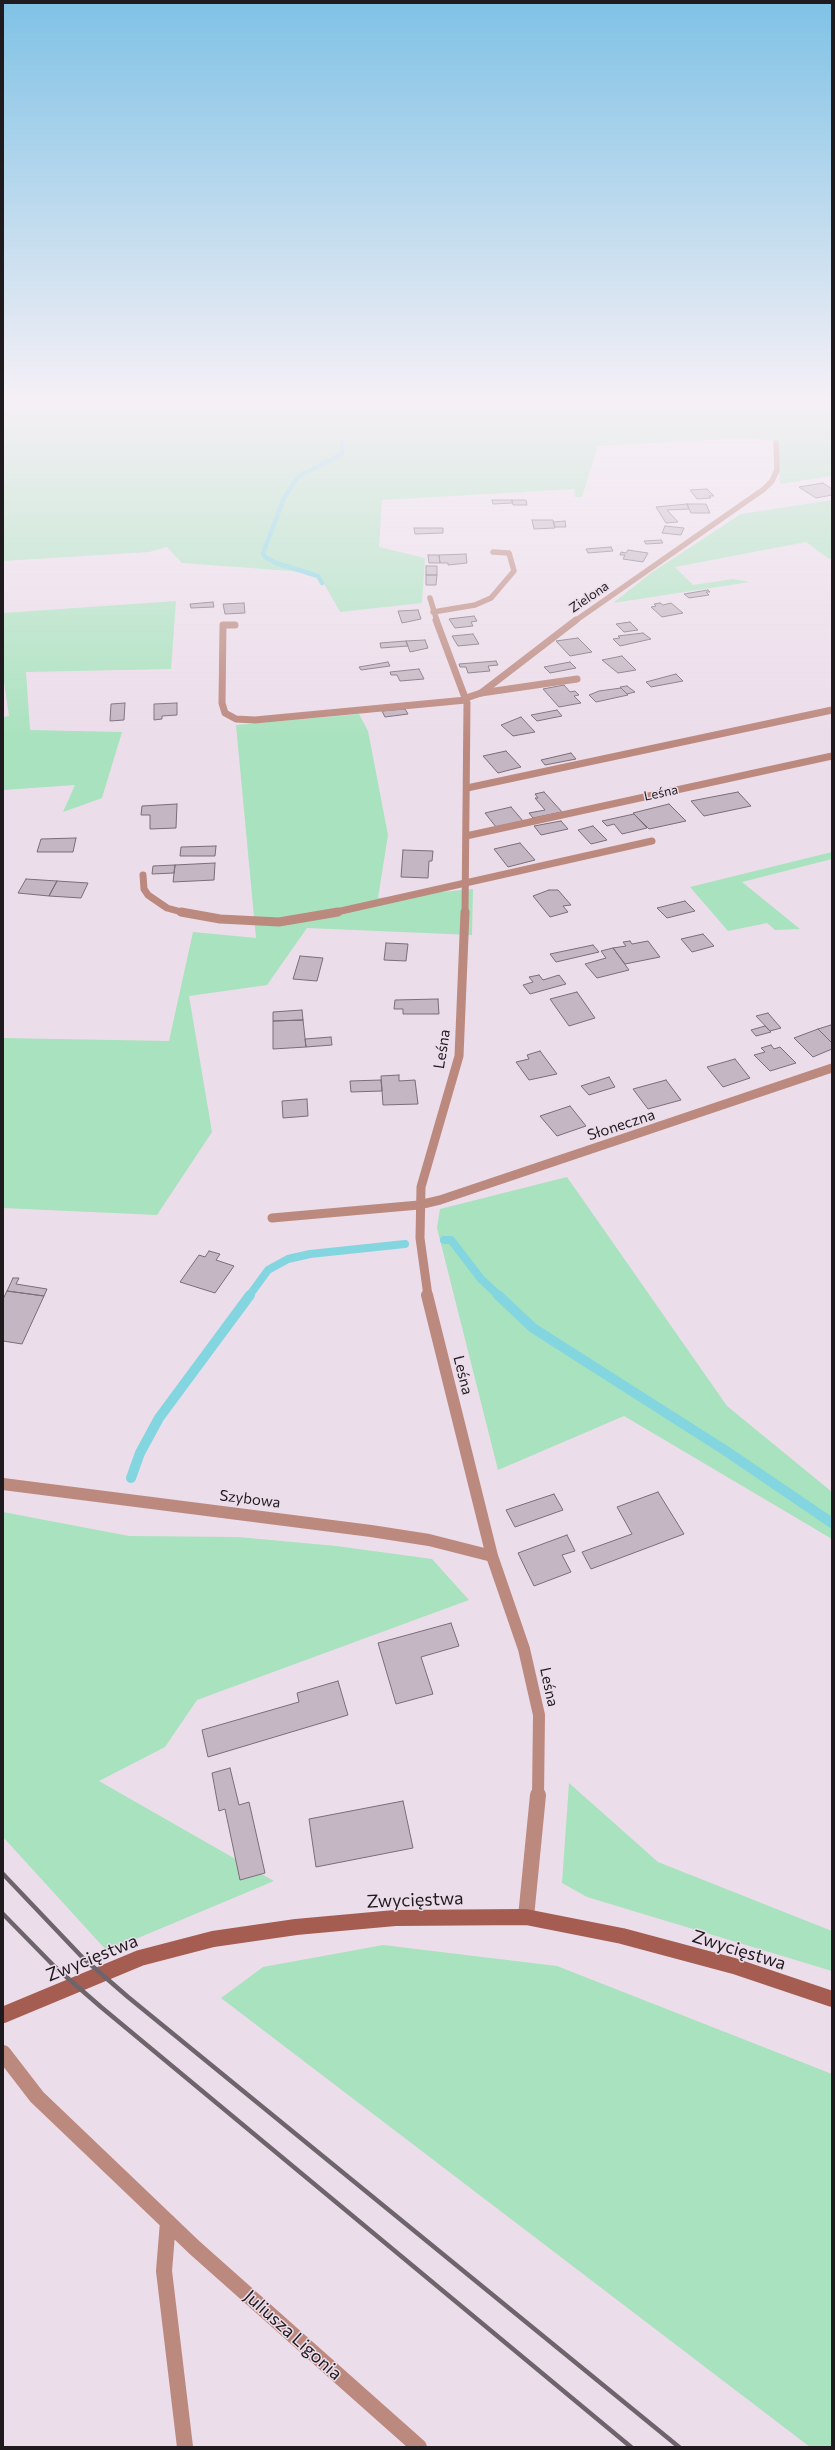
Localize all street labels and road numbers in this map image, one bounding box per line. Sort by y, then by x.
street label: Zielona [566,578,612,616]
street label: Leśna [643,782,679,804]
street label: Leśna [430,1028,454,1070]
street label: Słoneczna [585,1106,657,1144]
street label: Leśna [449,1354,477,1396]
street label: Szybowa [218,1486,282,1512]
street label: Leśna [536,1666,562,1708]
street label: Zwycięstwa [366,1888,464,1912]
street label: Zwycięstwa [689,1925,789,1975]
street label: Zwycięstwa [43,1930,141,1986]
street label: Juliusza Ligonia [240,2285,346,2385]

